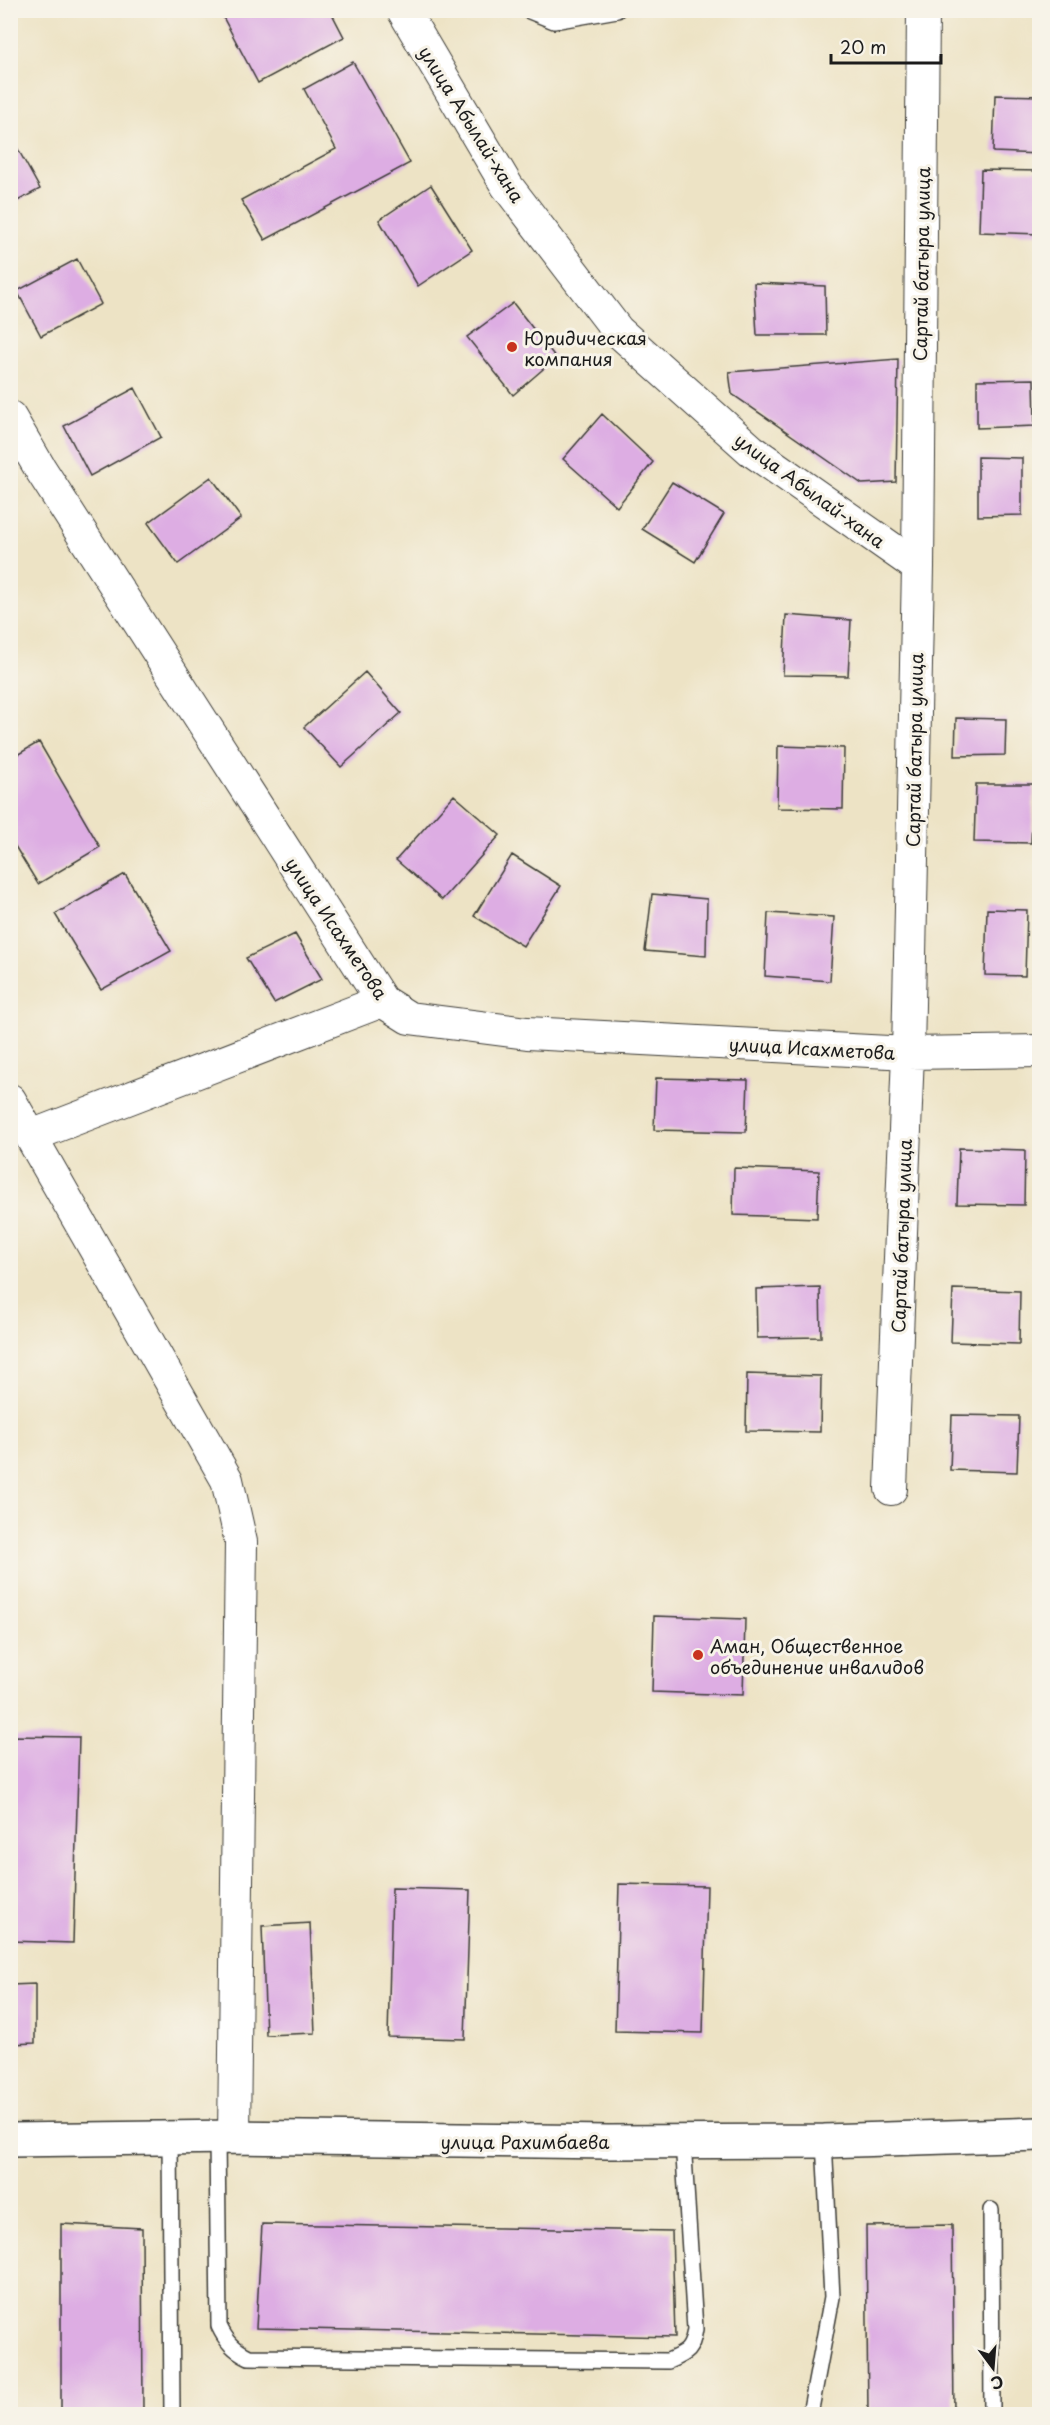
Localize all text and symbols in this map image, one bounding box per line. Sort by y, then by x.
scale bar [831,27,940,65]
text: 20 m [840,33,886,60]
street label: улица Абылай-хана [413,40,532,208]
street label: Сартай батыра улица [906,166,936,361]
place label: Юридическая компания [524,324,647,372]
marker: Юридическая компания [505,340,519,354]
street label: улица Абылай-хана [729,426,891,554]
street label: Сартай батыра улица [899,652,929,847]
street label: улица Исахметова [279,851,395,1005]
street label: улица Исахметова [728,1030,897,1066]
street label: Сартай батыра улица [884,1138,918,1334]
place label: Аман, Общественное объединение инвалидов [710,1632,924,1680]
marker: Аман, Общественное объединение инвалидов [691,1648,705,1662]
street label: улица Рахимбаева [440,2128,610,2155]
north arrow [963,2338,1023,2398]
text: С [988,2370,1007,2397]

